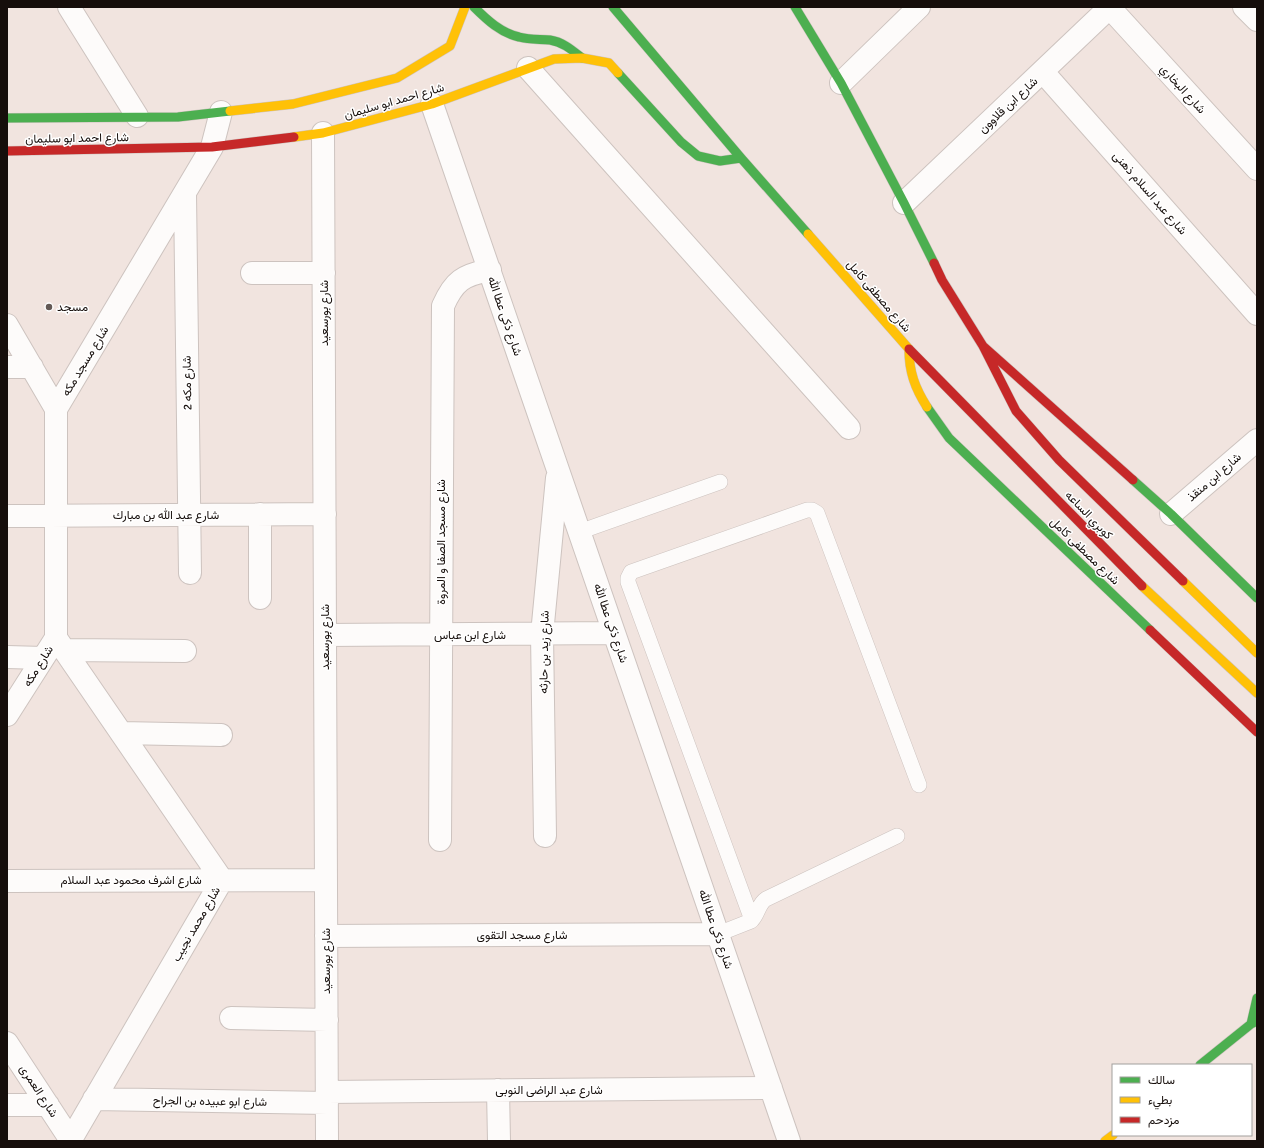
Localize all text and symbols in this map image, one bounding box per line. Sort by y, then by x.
street label: شارع البخاري [1155,62,1209,118]
street label: شارع ابن قلاوون [975,74,1042,137]
street label: شارع احمد ابو سليمان [342,80,446,124]
street label: شارع احمد ابو سليمان [25,130,129,148]
street label: شارع عبد السلام ذهنى [1109,149,1190,239]
street label: شارع مصطفى كامل [842,257,914,336]
street label: شارع ذكى عطا الله [483,274,525,358]
street label: شارع بورسعيد [317,280,333,346]
place label: مسجد [57,300,88,315]
marker: مسجد [44,302,54,312]
street label: شارع مسجد مكه [59,323,113,400]
street label: شارع مكه 2 [180,356,196,410]
street label: شارع ابن منقذ [1184,450,1245,506]
street label: شارع مسجد الصفا و المروة [434,479,450,605]
street label: كوبري الساعه [1060,488,1116,544]
street label: شارع عبد الله بن مبارك [113,508,219,524]
street label: شارع مصطفى كامل [1046,514,1123,589]
street label: شارع ذكى عطا الله [589,581,631,665]
street label: شارع بورسعيد [318,604,334,670]
street label: شارع زيد بن حارثه [536,610,554,694]
street label: شارع ابن عباس [434,628,506,644]
street label: شارع مكه [20,643,58,690]
street label: شارع اشرف محمود عبد السلام [60,873,202,889]
street label: شارع محمد نجيب [169,884,225,965]
street label: شارع ذكى عطا الله [694,887,736,971]
street label: شارع بورسعيد [319,928,335,994]
street label: شارع مسجد التقوى [476,928,568,944]
street label: شارع العمرى [15,1062,61,1121]
legend [1112,1064,1252,1136]
text: سالك [1148,1073,1175,1088]
street label: شارع عبد الراضى النوبى [495,1083,603,1099]
street label: شارع ابو عبيده بن الجراح [153,1093,267,1111]
text: بطيء [1148,1093,1172,1110]
text: مزدحم [1148,1113,1179,1128]

